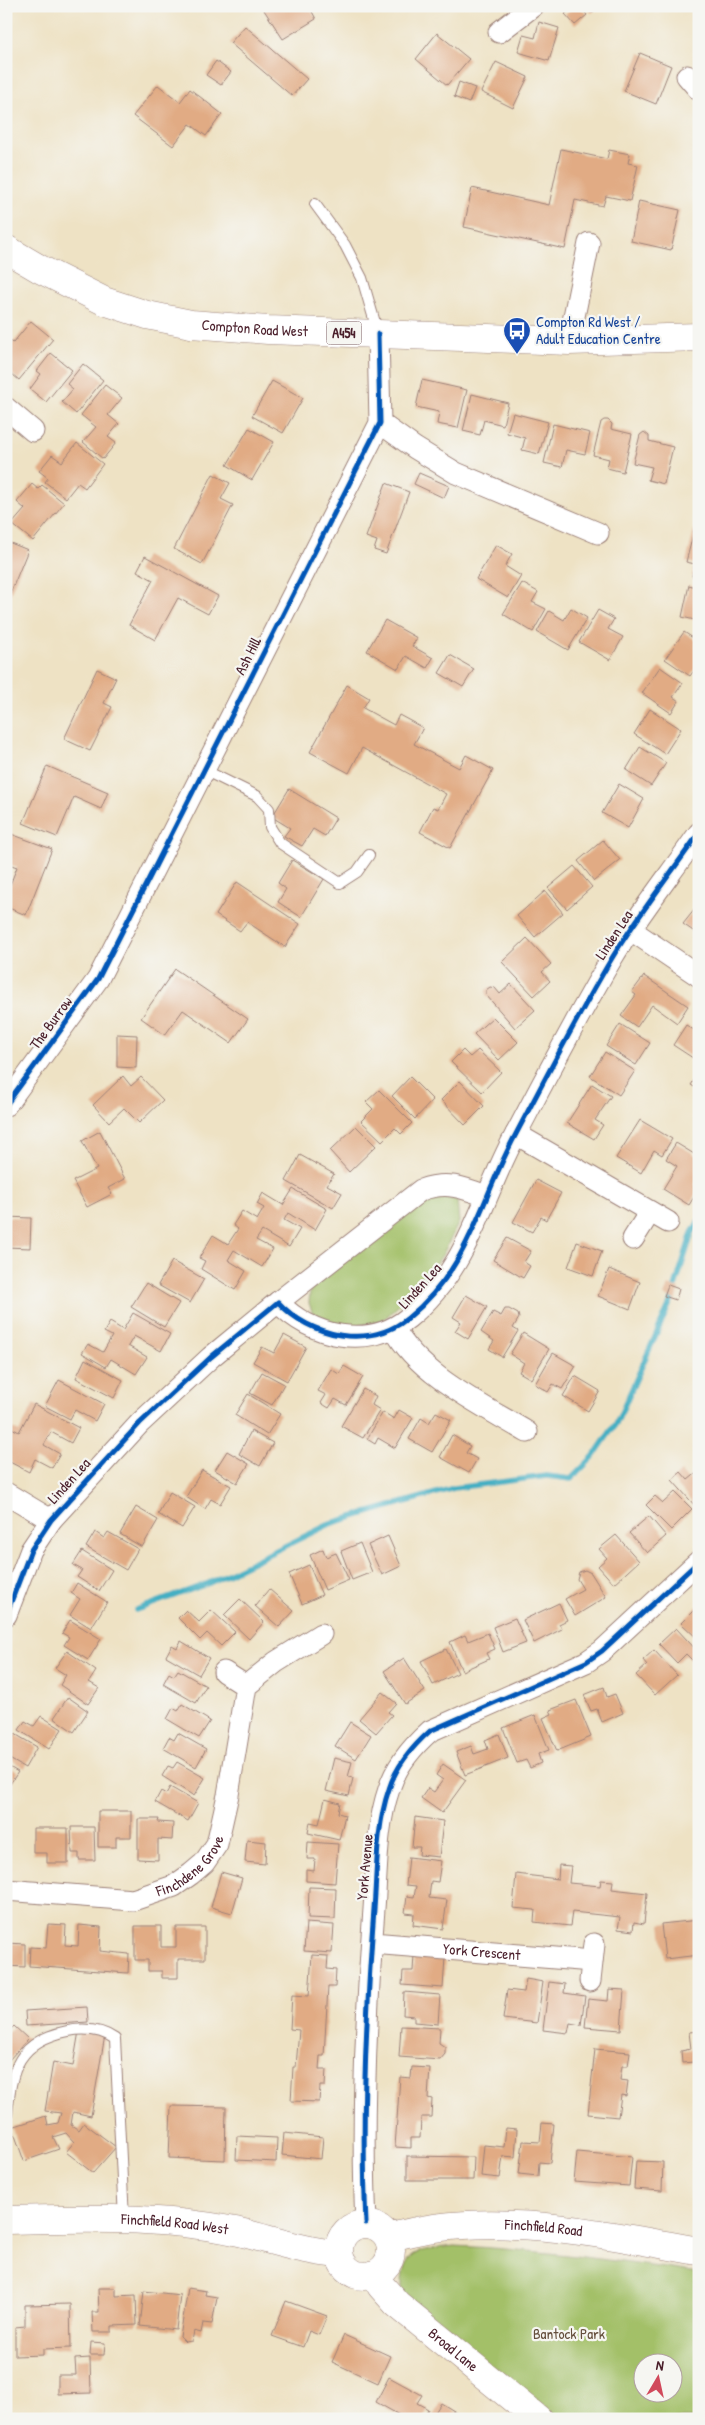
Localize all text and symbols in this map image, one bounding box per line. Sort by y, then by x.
place label: Compton Rd West / Adult Education Centre [536,311,661,349]
street label: Compton Road West [201,314,309,341]
bus stop icon: Compton Rd West / Adult Education Centre [502,316,532,355]
road number: A454 [326,322,362,344]
street label: Ash Hill [229,633,266,678]
street label: Linden Lea [590,906,637,964]
street label: The Burrow [24,992,77,1054]
street label: Linden Lea [393,1258,446,1313]
street label: Linden Lea [42,1453,95,1508]
street label: York Avenue [351,1833,378,1901]
street label: Finchdene Grove [152,1834,228,1902]
street label: York Crescent [442,1938,522,1965]
street label: Finchfield Road West [120,2208,231,2240]
street label: Finchfield Road [503,2213,584,2241]
street label: Broad Lane [424,2323,483,2376]
park label: Bantock Park [533,2323,605,2344]
north arrow [632,2352,682,2402]
text: N [655,2355,666,2375]

